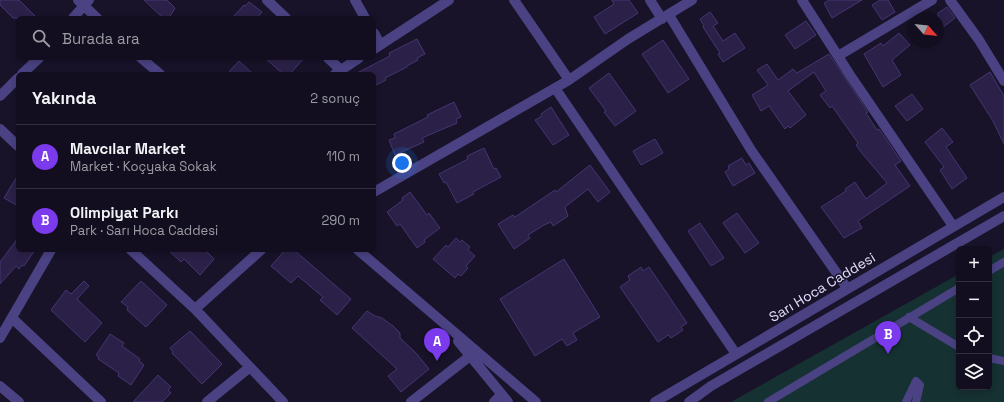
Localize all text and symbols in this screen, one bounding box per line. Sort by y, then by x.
north arrow [908,12,944,48]
search box [16,16,376,60]
icon: search [30,27,52,49]
text: Burada ara [62,29,140,48]
text: Yakında [32,87,96,109]
text: 2 sonuç [310,90,360,107]
text: Mavcılar Market [70,139,186,158]
text: A [41,148,49,165]
text: 110 m [326,148,360,165]
your location [392,153,412,173]
text: Market · Koçyaka Sokak [70,158,217,175]
text: Olimpiyat Parkı [70,203,178,222]
text: B [41,212,49,229]
text: 290 m [321,212,360,229]
text: Park · Sarı Hoca Caddesi [70,222,218,239]
map controls [956,246,992,390]
button: + [956,246,992,282]
street label: Sarı Hoca Caddesi [766,248,878,326]
button: − [956,282,992,318]
button: locate [956,318,992,354]
pin: B [875,321,901,354]
pin: A [424,328,450,361]
button: layers [956,354,992,390]

